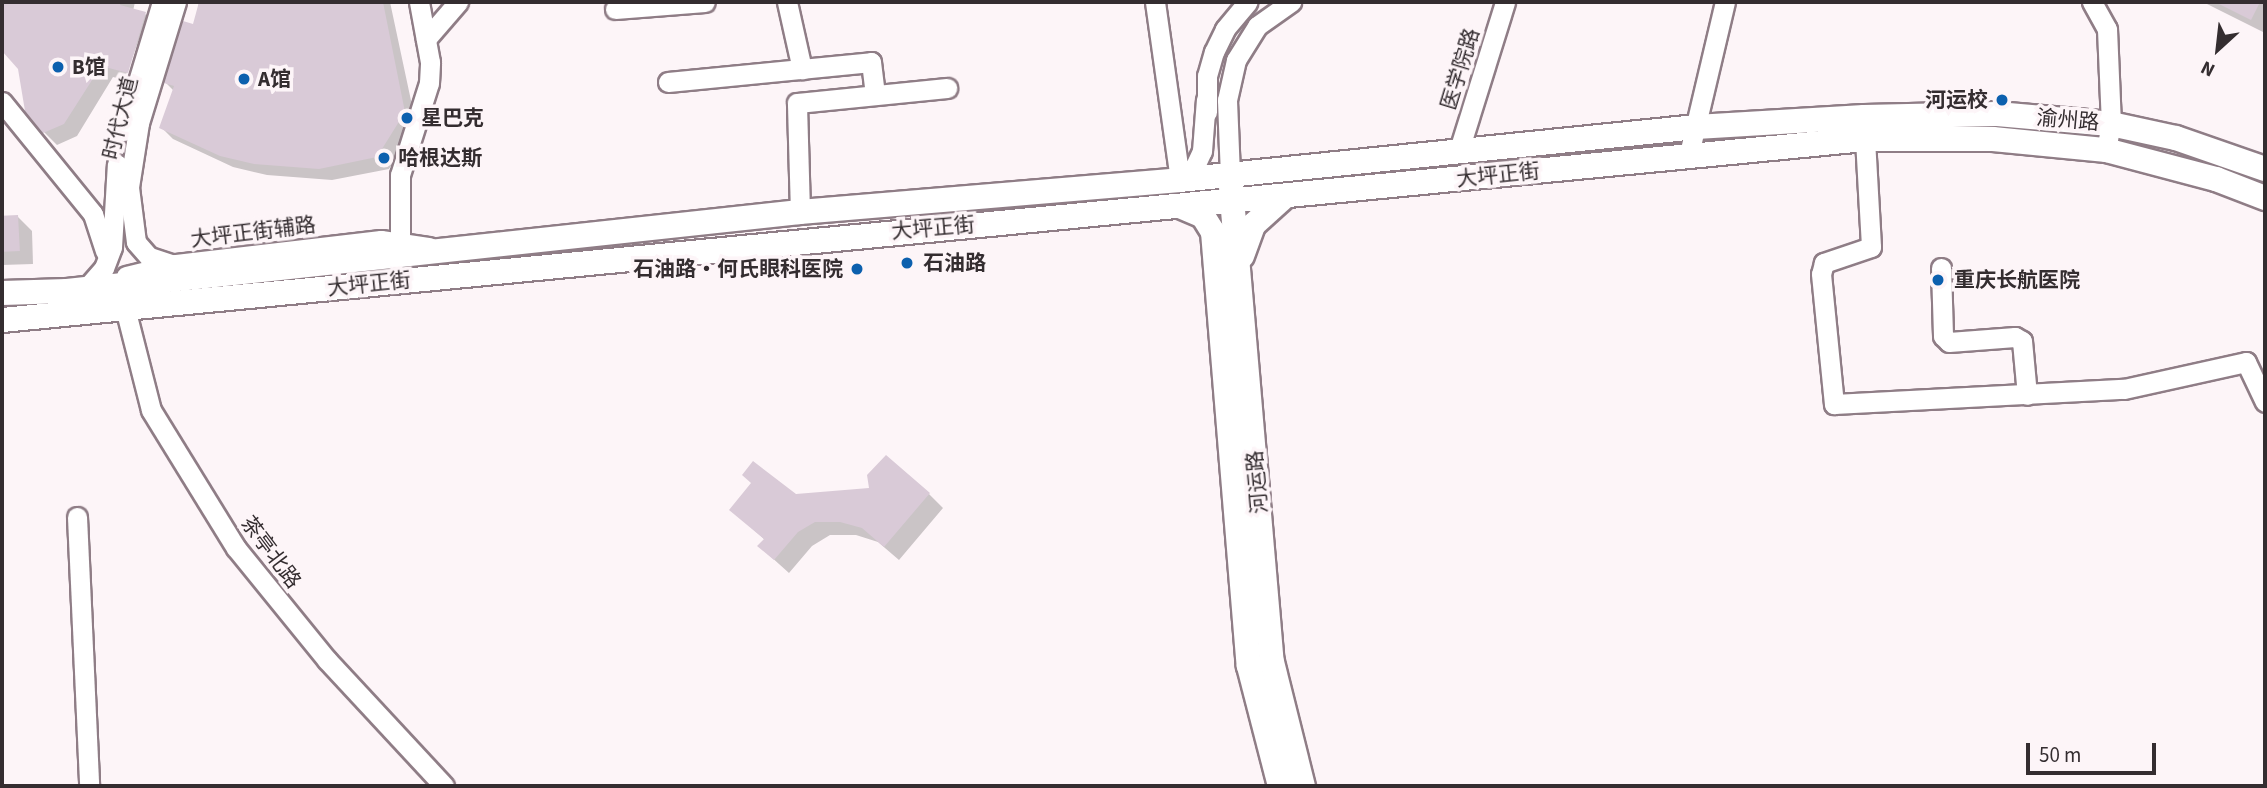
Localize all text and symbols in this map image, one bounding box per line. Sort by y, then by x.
north arrow [2183,14,2253,84]
street label: 医学院路 [1436,25,1484,113]
text: N [2196,53,2220,83]
place label: B馆 [72,54,106,80]
marker: B馆 [50,59,66,75]
place label: A馆 [258,66,291,92]
marker: A馆 [236,71,252,87]
street label: 时代大道 [98,74,142,162]
place label: 河运校 [1925,87,1988,113]
marker: 河运校 [1994,92,2010,108]
place label: 星巴克 [421,105,484,131]
street label: 渝州路 [2036,105,2100,135]
marker: 星巴克 [399,110,415,126]
place label: 哈根达斯 [398,145,482,171]
marker: 哈根达斯 [376,150,392,166]
street label: 大坪正街 [1455,158,1541,192]
street label: 大坪正街辅路 [189,212,317,252]
street label: 大坪正街 [890,212,976,244]
place label: 石油路 [923,250,986,276]
marker: 石油路 [897,253,917,273]
place label: 石油路‧何氏眼科医院 [633,256,843,282]
marker: 石油路‧何氏眼科医院 [849,261,865,277]
street label: 大坪正街 [326,267,412,301]
place label: 重庆长航医院 [1954,267,2080,293]
marker: 重庆长航医院 [1928,270,1948,290]
street label: 河运路 [1242,450,1272,514]
street label: 茶亭北路 [236,511,306,593]
scale bar [2029,728,2158,772]
text: 50 m [2039,740,2081,770]

